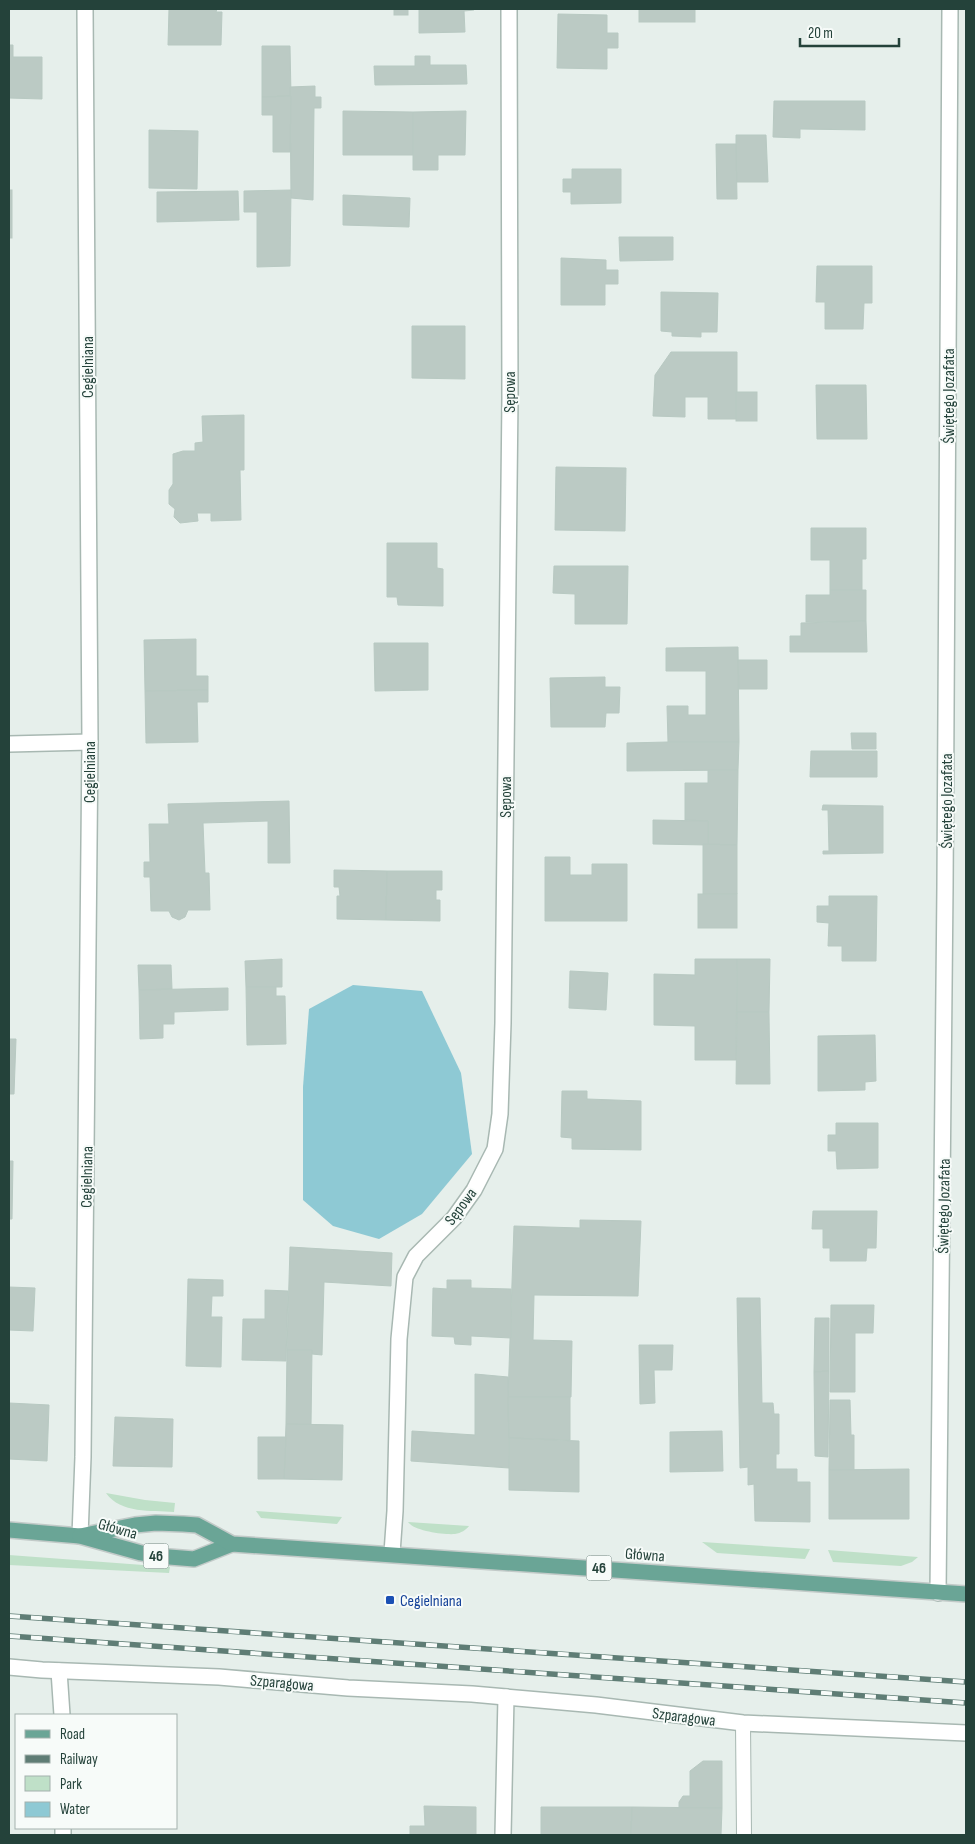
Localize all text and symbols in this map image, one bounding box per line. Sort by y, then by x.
scale bar [800,15,899,47]
text: 20 m [808,24,833,43]
street label: Cegielniana [79,336,98,398]
street label: Świętego Jozafata [940,348,959,444]
street label: Sępowa [501,371,520,413]
street label: Cegielniana [81,741,100,803]
street label: Świętego Jozafata [938,753,957,849]
street label: Sępowa [497,776,516,818]
street label: Cegielniana [77,1146,98,1208]
street label: Świętego Jozafata [934,1158,955,1254]
street label: Sępowa [441,1185,481,1229]
street label: Główna [96,1515,139,1544]
road number: 46 [144,1544,168,1568]
street label: Główna [624,1545,665,1566]
road number: 46 [586,1556,612,1580]
place label: Cegielniana [400,1592,462,1611]
marker: Cegielniana [384,1594,396,1606]
street label: Szparagowa [249,1671,314,1696]
street label: Szparagowa [651,1704,717,1731]
legend [15,1714,178,1829]
text: Road [60,1725,85,1744]
text: Railway [60,1750,98,1769]
text: Park [60,1775,82,1794]
text: Water [60,1800,91,1819]

